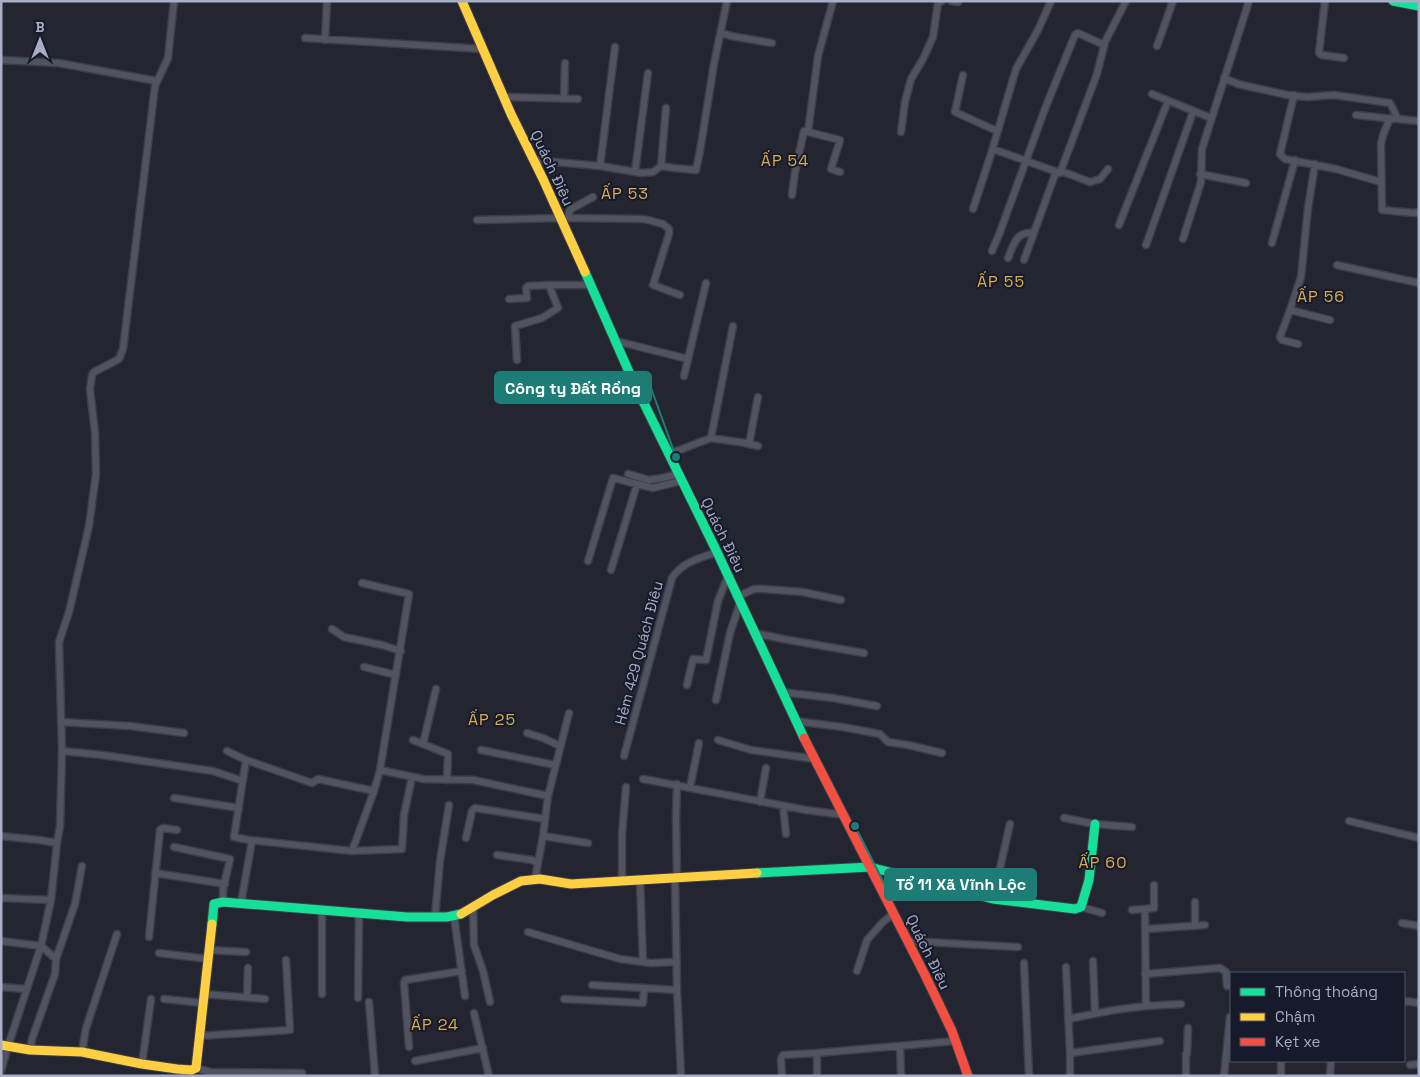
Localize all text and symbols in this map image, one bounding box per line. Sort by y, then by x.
north arrow [15,15,65,65]
text: B [35,18,45,36]
street label: Quách Điêu [527,127,578,209]
district label: ẤP 54 [761,150,809,171]
district label: ẤP 53 [601,183,649,204]
district label: ẤP 55 [977,271,1025,292]
district label: ẤP 56 [1297,286,1345,307]
callout: Công ty Đất Rồng [495,372,651,403]
text: Công ty Đất Rồng [505,378,641,399]
street label: Quách Điêu [697,494,750,576]
street label: Hẻm 429 Quách Điêu [610,579,667,727]
district label: ẤP 25 [468,709,516,730]
district label: ẤP 60 [1079,852,1127,873]
callout: Tổ 11 Xã Vĩnh Lộc [885,869,1036,900]
text: Tổ 11 Xã Vĩnh Lộc [896,874,1026,895]
street label: Quách Điêu [902,911,955,993]
legend [1230,972,1405,1062]
text: Thông thoáng [1275,982,1378,1001]
text: Chậm [1275,1007,1315,1026]
district label: ẤP 24 [411,1014,459,1035]
text: Kẹt xe [1275,1032,1321,1051]

